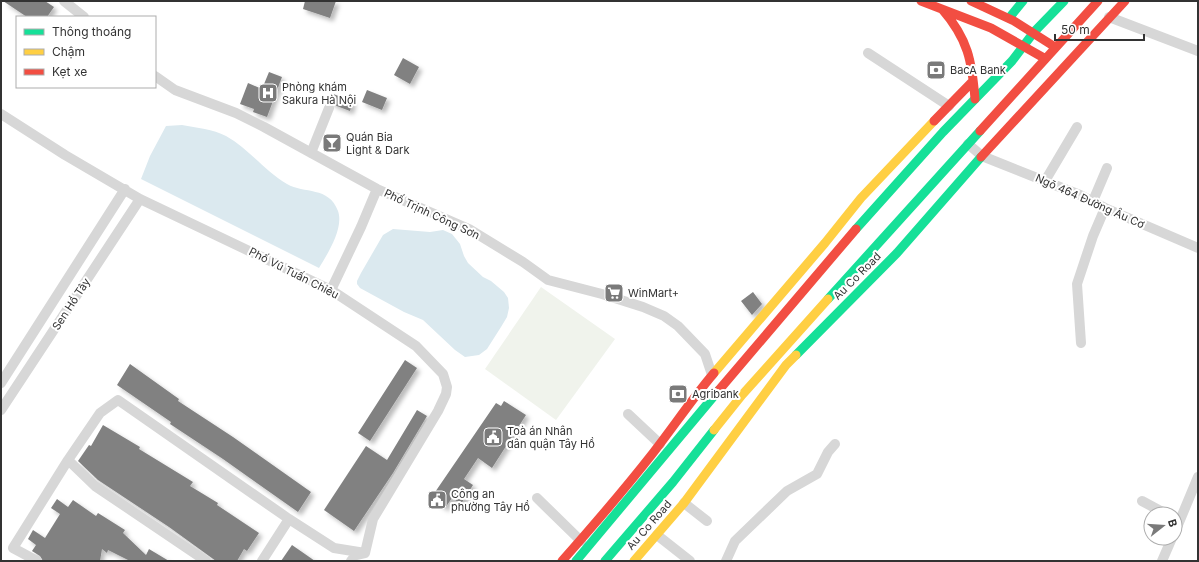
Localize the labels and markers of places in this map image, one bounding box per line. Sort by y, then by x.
bank icon: BacA Bank [925,59,947,81]
place label: BacA Bank [950,63,1006,77]
place label: Phòng khám Sakura Hà Nội [282,80,356,107]
hospital icon: Phòng khám Sakura Hà Nội [257,82,279,104]
place label: Quán Bia Light & Dark [346,130,409,157]
bar icon: Quán Bia Light & Dark [321,132,343,154]
supermarket icon: WinMart+ [603,282,625,304]
place label: WinMart+ [628,286,679,300]
bank icon: Agribank [667,383,689,405]
place label: Agribank [692,387,739,401]
place label: Toà án Nhân dân quận Tây Hồ [507,424,595,451]
public building icon: Toà án Nhân dân quận Tây Hồ [482,426,504,448]
place label: Công an phường Tây Hồ [451,487,530,514]
public building icon: Công an phường Tây Hồ [426,489,448,511]

